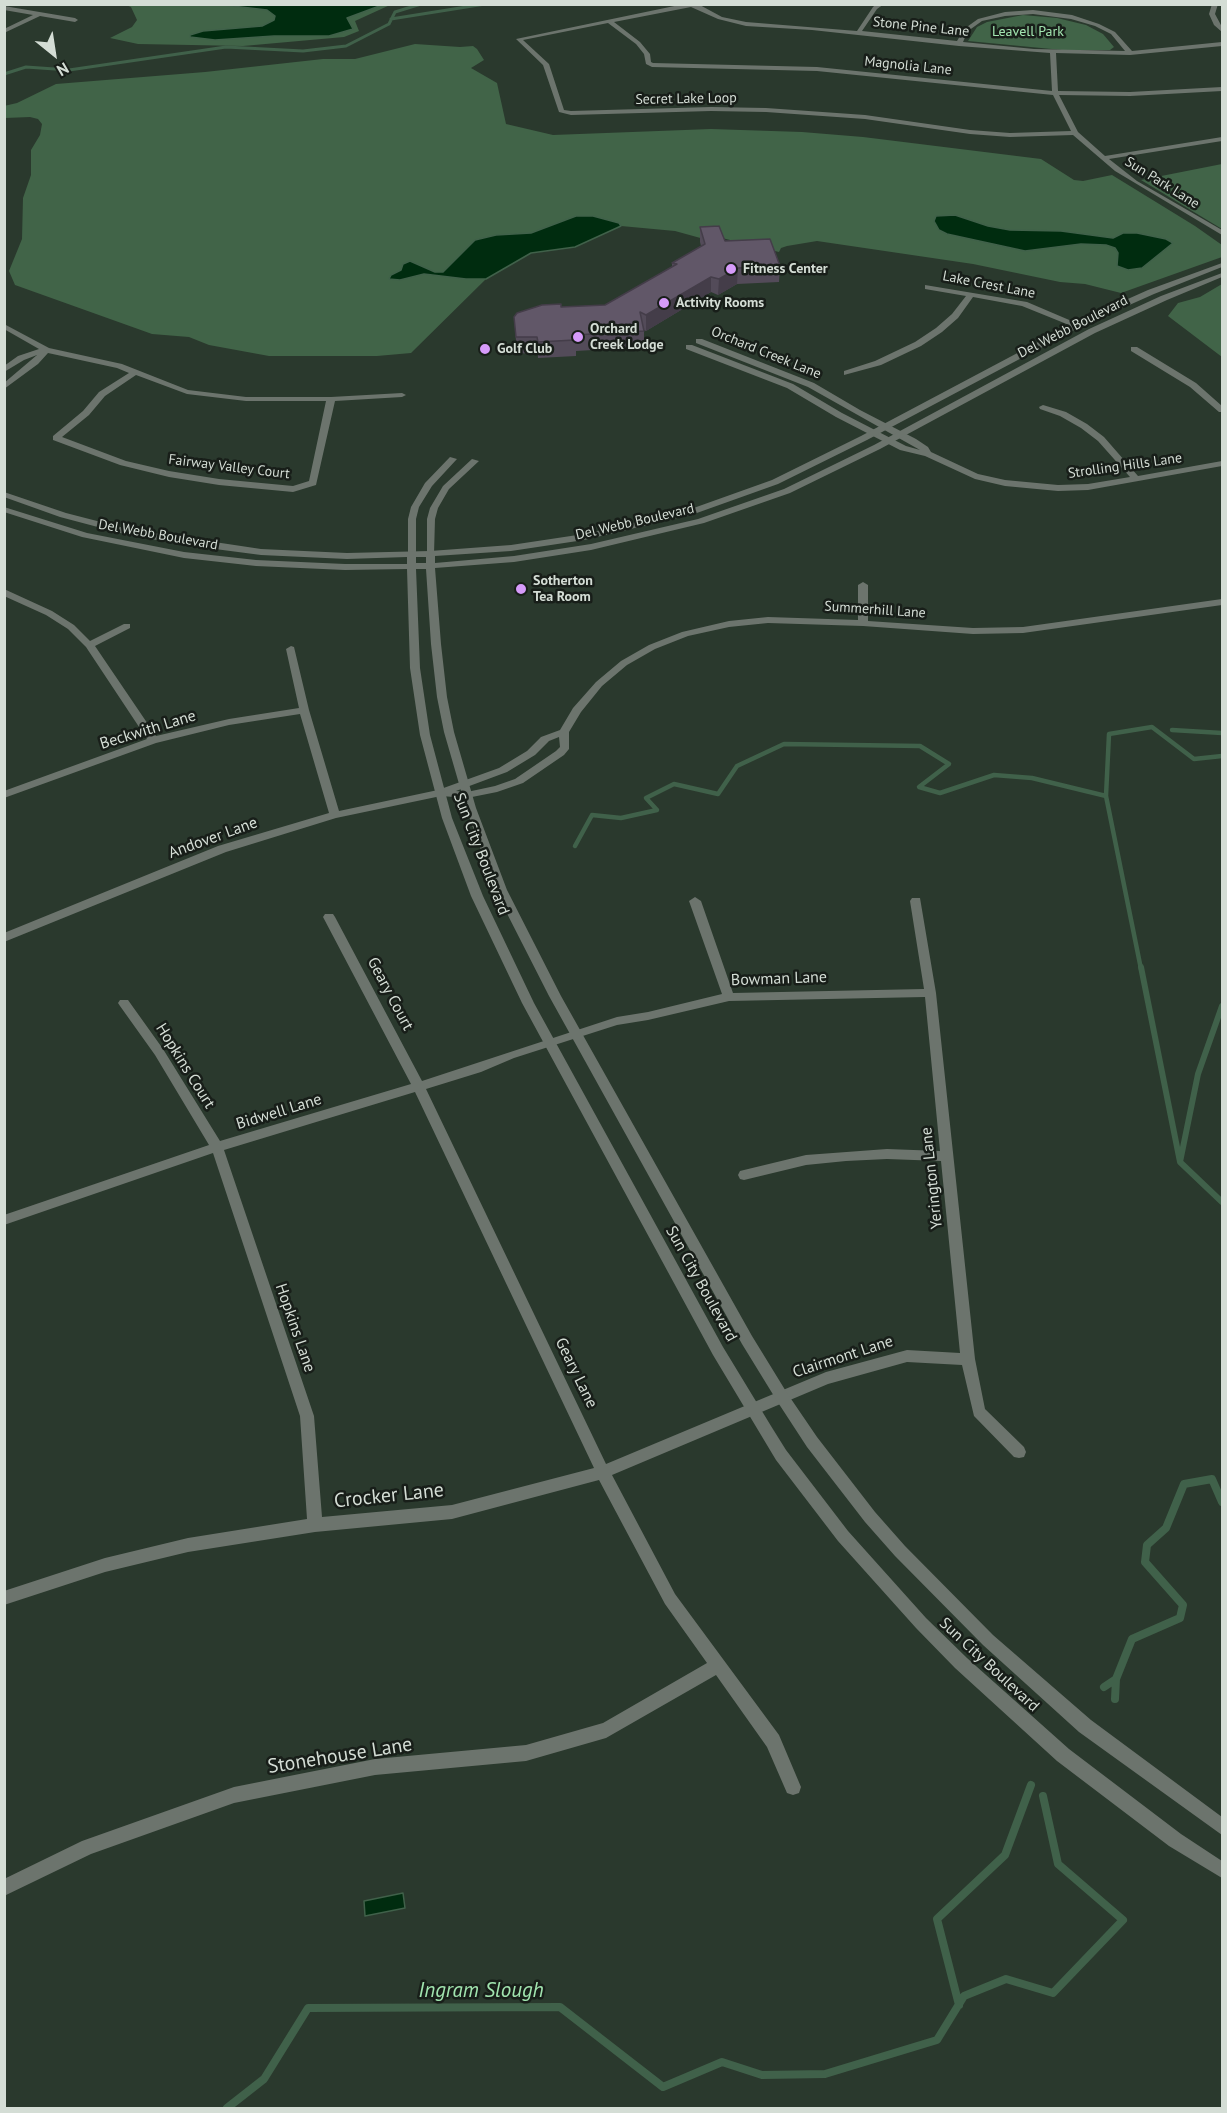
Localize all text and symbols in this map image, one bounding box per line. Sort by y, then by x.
street label: Stone Pine Lane [872,14,970,40]
north arrow [24,24,84,84]
park label: Leavell Park [992,24,1064,40]
street label: Magnolia Lane [863,53,953,79]
text: N [53,58,73,81]
street label: Secret Lake Loop [635,90,737,108]
street label: Sun Park Lane [1122,153,1202,213]
place label: Fitness Center [743,261,828,277]
marker: Fitness Center [724,262,738,276]
street label: Lake Crest Lane [941,268,1037,302]
street label: Del Webb Boulevard [1015,292,1131,362]
place label: Activity Rooms [676,295,764,311]
marker: Activity Rooms [657,296,671,310]
place label: Orchard Creek Lodge [590,321,664,354]
street label: Orchard Creek Lane [709,323,823,383]
marker: Orchard Creek Lodge [571,330,585,344]
place label: Golf Club [497,341,552,357]
marker: Golf Club [478,342,492,356]
street label: Strolling Hills Lane [1067,450,1183,482]
street label: Fairway Valley Court [167,451,291,483]
street label: Del Webb Boulevard [574,500,696,544]
street label: Del Webb Boulevard [97,516,219,554]
place label: Sotherton Tea Room [533,573,593,606]
marker: Sotherton Tea Room [514,582,528,596]
street label: Summerhill Lane [824,598,926,622]
street label: Beckwith Lane [98,706,198,754]
street label: Sun City Boulevard [449,790,513,918]
street label: Andover Lane [166,813,260,863]
street label: Geary Court [363,954,417,1034]
street label: Bowman Lane [731,968,827,990]
street label: Hopkins Court [151,1020,219,1112]
street label: Bidwell Lane [234,1090,324,1134]
street label: Yerington Lane [917,1126,947,1230]
street label: Sun City Boulevard [661,1223,741,1345]
street label: Hopkins Lane [271,1281,319,1375]
street label: Clairmont Lane [790,1332,896,1382]
street label: Geary Lane [551,1335,601,1411]
street label: Crocker Lane [333,1478,445,1514]
street label: Sun City Boulevard [935,1614,1043,1716]
street label: Stonehouse Lane [266,1733,414,1779]
water label: Ingram Slough [418,1978,544,2004]

